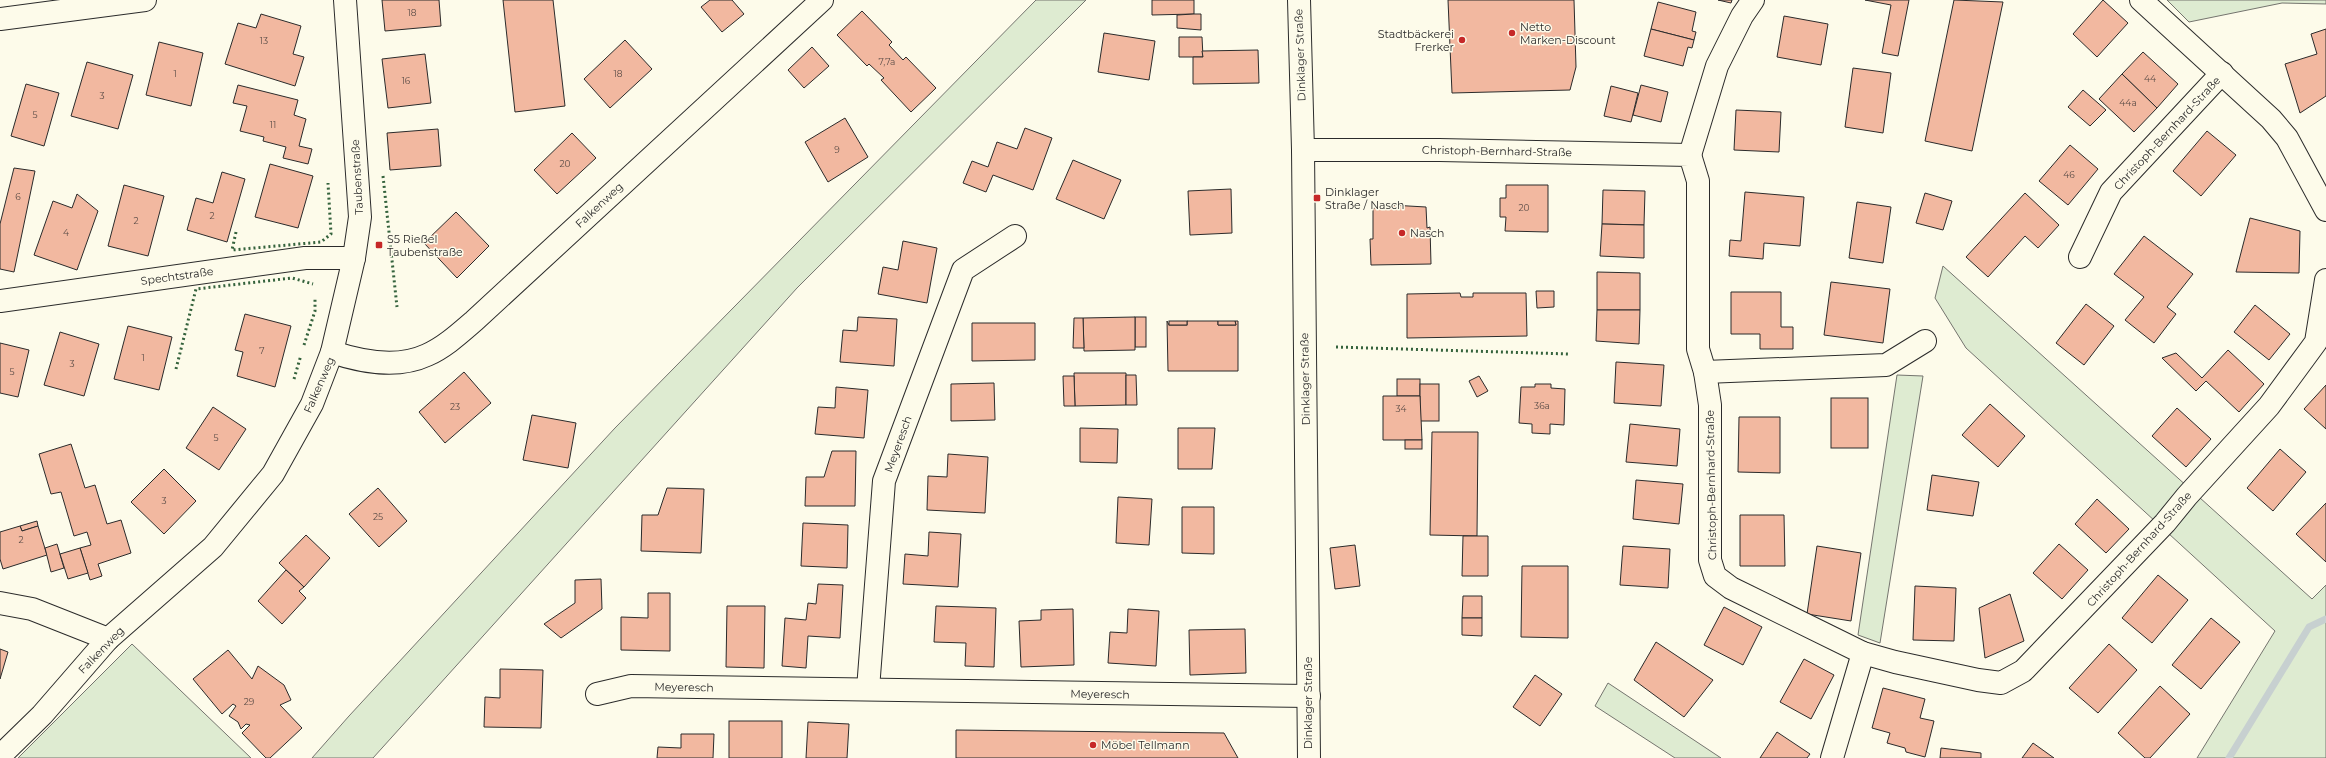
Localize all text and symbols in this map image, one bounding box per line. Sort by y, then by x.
house number: 18 [408,7,417,18]
street label: Dinklager Straße [1291,8,1309,102]
place label: Netto Marken-Discount [1520,20,1616,47]
place label: Stadtbäckerei Frerker [1378,27,1454,54]
marker: Netto Marken-Discount [1507,28,1517,38]
house number: 13 [260,35,268,46]
marker: Stadtbäckerei Frerker [1457,35,1467,45]
house number: 7,7a [879,56,895,67]
house number: 1 [173,68,177,79]
house number: 18 [614,68,623,79]
street label: Christoph-Bernhard-Straße [2111,73,2224,193]
house number: 44 [2144,73,2156,84]
house number: 16 [402,75,411,86]
house number: 3 [99,90,105,101]
house number: 44a [2119,97,2137,108]
house number: 5 [32,109,38,120]
house number: 11 [270,119,276,130]
street label: Taubenstraße [348,138,366,215]
street label: Christoph-Bernhard-Straße [1422,143,1573,159]
house number: 9 [834,144,840,155]
house number: 20 [559,158,571,169]
house number: 46 [2063,169,2075,180]
street label: Falkenweg [572,179,626,231]
place label: Dinklager Straße / Nasch [1325,185,1404,212]
house number: 6 [15,191,21,202]
marker: Dinklager Straße / Nasch [1312,193,1322,203]
house number: 20 [1518,202,1530,213]
house number: 2 [209,210,215,221]
house number: 2 [133,215,139,226]
place label: Nasch [1410,226,1444,240]
house number: 4 [63,227,69,238]
marker: Nasch [1397,228,1407,238]
place label: S5 Rießel Taubenstraße [387,232,463,259]
marker: S5 Rießel Taubenstraße [374,240,384,250]
street label: Spechtstraße [140,264,215,288]
street label: Dinklager Straße [1297,332,1313,425]
house number: 7 [259,345,265,356]
house number: 1 [141,352,145,363]
street label: Falkenweg [300,355,338,415]
house number: 3 [69,358,75,369]
house number: 5 [9,366,15,377]
house number: 36a [1534,400,1550,411]
house number: 23 [450,401,460,412]
house number: 34 [1395,403,1407,414]
street label: Christoph-Bernhard-Straße [1703,409,1719,560]
street label: Meyeresch [881,414,915,474]
house number: 5 [213,432,219,443]
street label: Christoph-Bernhard-Straße [2084,488,2195,609]
house number: 3 [161,495,167,506]
house number: 25 [373,511,383,522]
house number: 2 [18,534,24,545]
street label: Falkenweg [75,623,127,677]
street label: Dinklager Straße [1301,656,1315,749]
street label: Meyeresch [654,679,714,695]
street label: Meyeresch [1070,686,1130,702]
house number: 29 [244,696,255,707]
place label: Möbel Tellmann [1101,738,1190,752]
marker: Möbel Tellmann [1088,740,1098,750]

